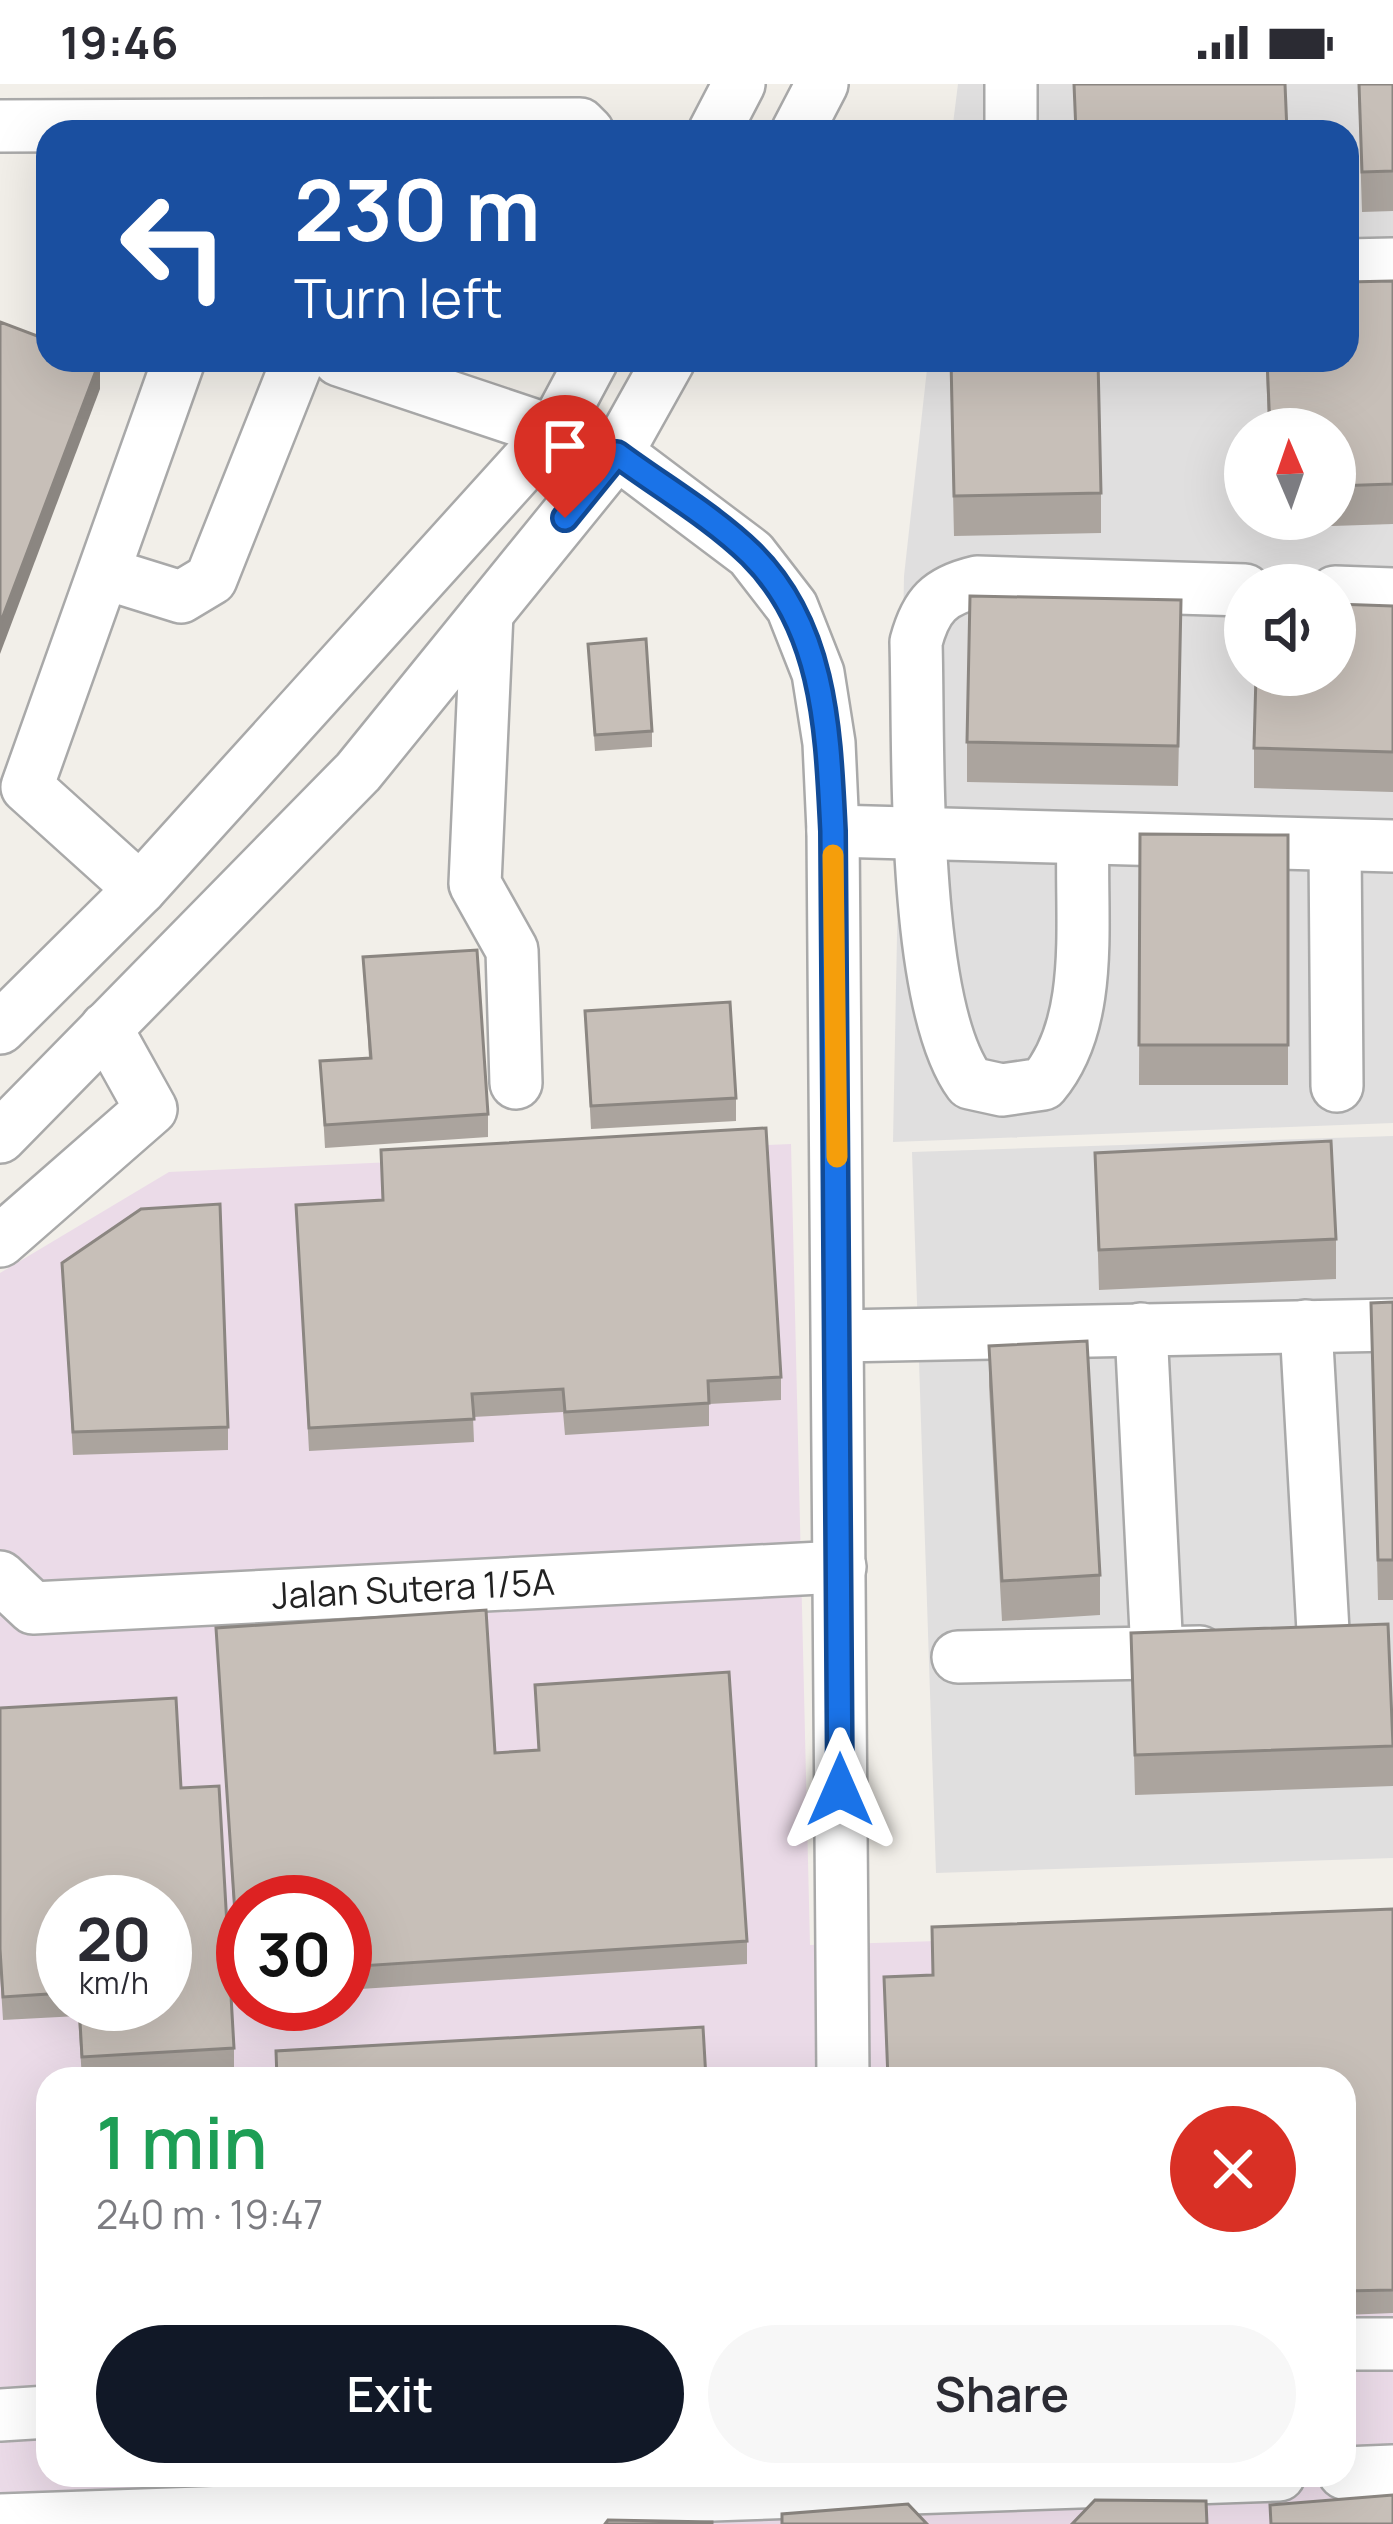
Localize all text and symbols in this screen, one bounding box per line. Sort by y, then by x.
text: 19:46 [60,11,178,73]
text: 230 m [294,151,540,266]
icon: left [96,168,252,324]
text: Turn left [294,260,503,334]
pin [514,395,616,518]
north arrow [1224,408,1356,540]
map controls [1224,408,1356,696]
icon: arrive [532,413,598,479]
button: sound [1224,564,1356,696]
street label: Jalan Sutera 1/5A [271,1557,556,1620]
position arrow [777,1727,903,1853]
speed limit sign: 30 [216,1875,372,2031]
text: 20 [76,1897,152,1979]
text: km/h [79,1962,149,2003]
text: 1 min [96,2092,268,2191]
button: close [1170,2106,1296,2232]
text: 240 m · 19:47 [96,2187,323,2241]
button: Exit [96,2325,684,2463]
button: Share [708,2325,1296,2463]

